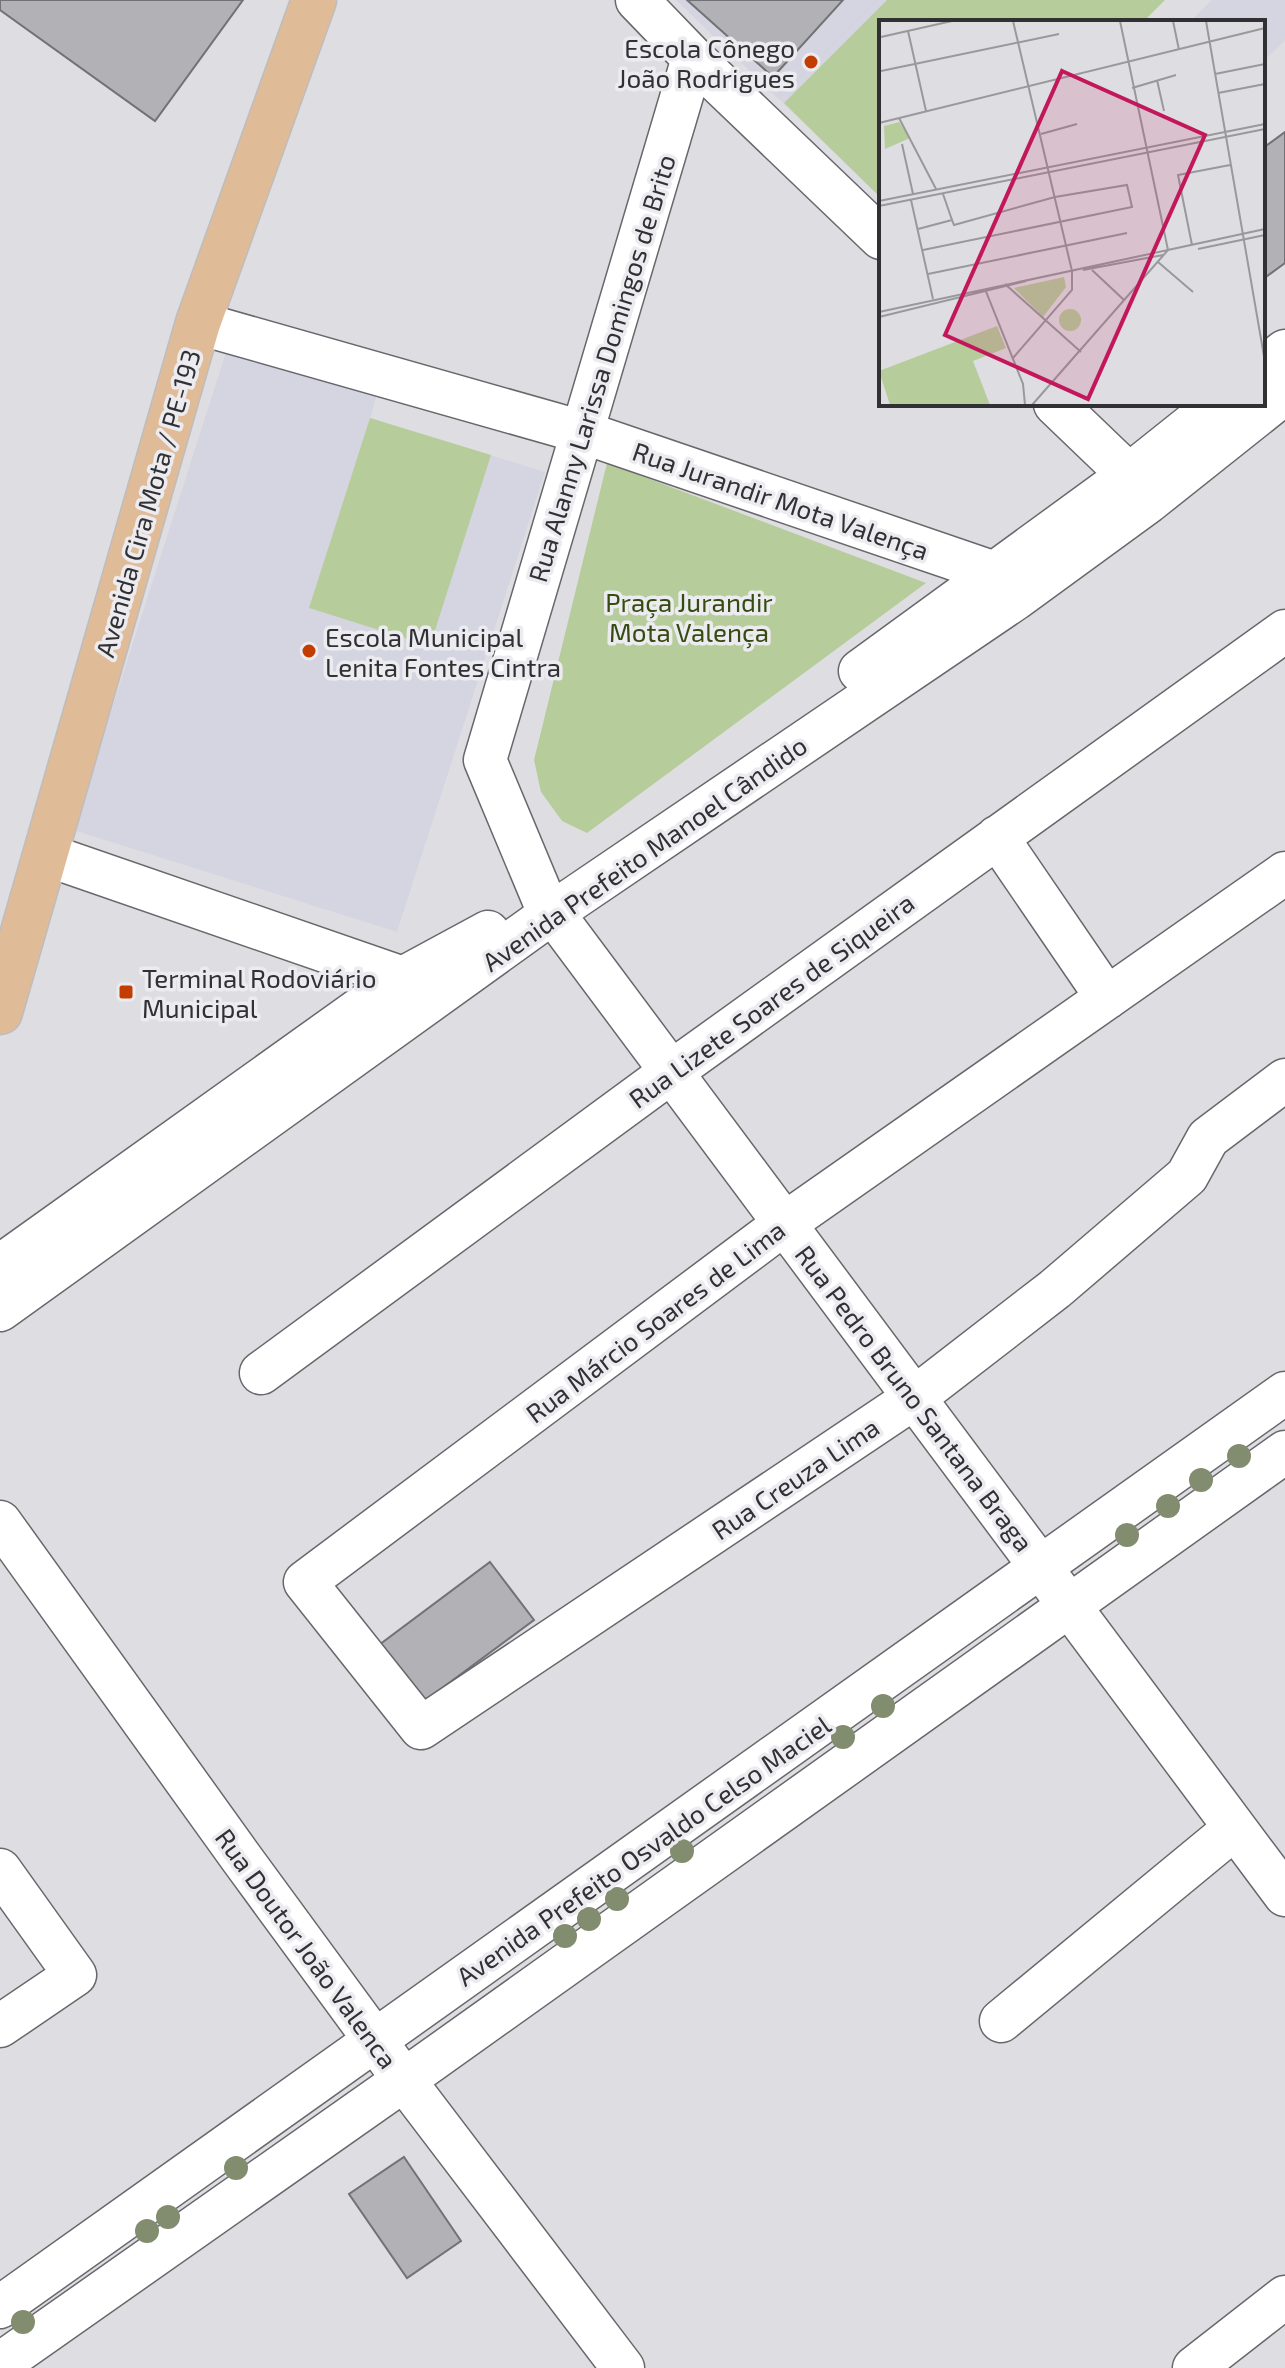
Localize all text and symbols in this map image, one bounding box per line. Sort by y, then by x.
inset map [879,20,1265,406]
place label: Escola Cônego João Rodrigues [618,32,795,93]
marker: Escola Cônego João Rodrigues [802,53,820,71]
street label: Rua Alanny Larissa Domingos de Brito [521,150,681,586]
street label: Avenida Cira Mota / PE-193 [88,346,206,660]
street label: Rua Jurandir Mota Valença [628,435,933,567]
park label: Praça Jurandir Mota Valença [605,586,773,649]
place label: Escola Municipal Lenita Fontes Cintra [325,621,561,682]
marker: Escola Municipal Lenita Fontes Cintra [300,642,318,660]
street label: Avenida Prefeito Manoel Cândido [476,729,812,977]
street label: Rua Lizete Soares de Siqueira [622,886,920,1114]
place label: Terminal Rodoviário Municipal [142,962,376,1023]
marker: Terminal Rodoviário Municipal [117,983,135,1001]
street label: Rua Márcio Soares de Lima [519,1214,791,1428]
street label: Rua Pedro Bruno Santana Braga [790,1239,1040,1557]
street label: Rua Creuza Lima [706,1411,884,1545]
street label: Avenida Prefeito Osvaldo Celso Maciel [450,1708,836,1992]
street label: Rua Doutor João Valenca [210,1822,404,2074]

